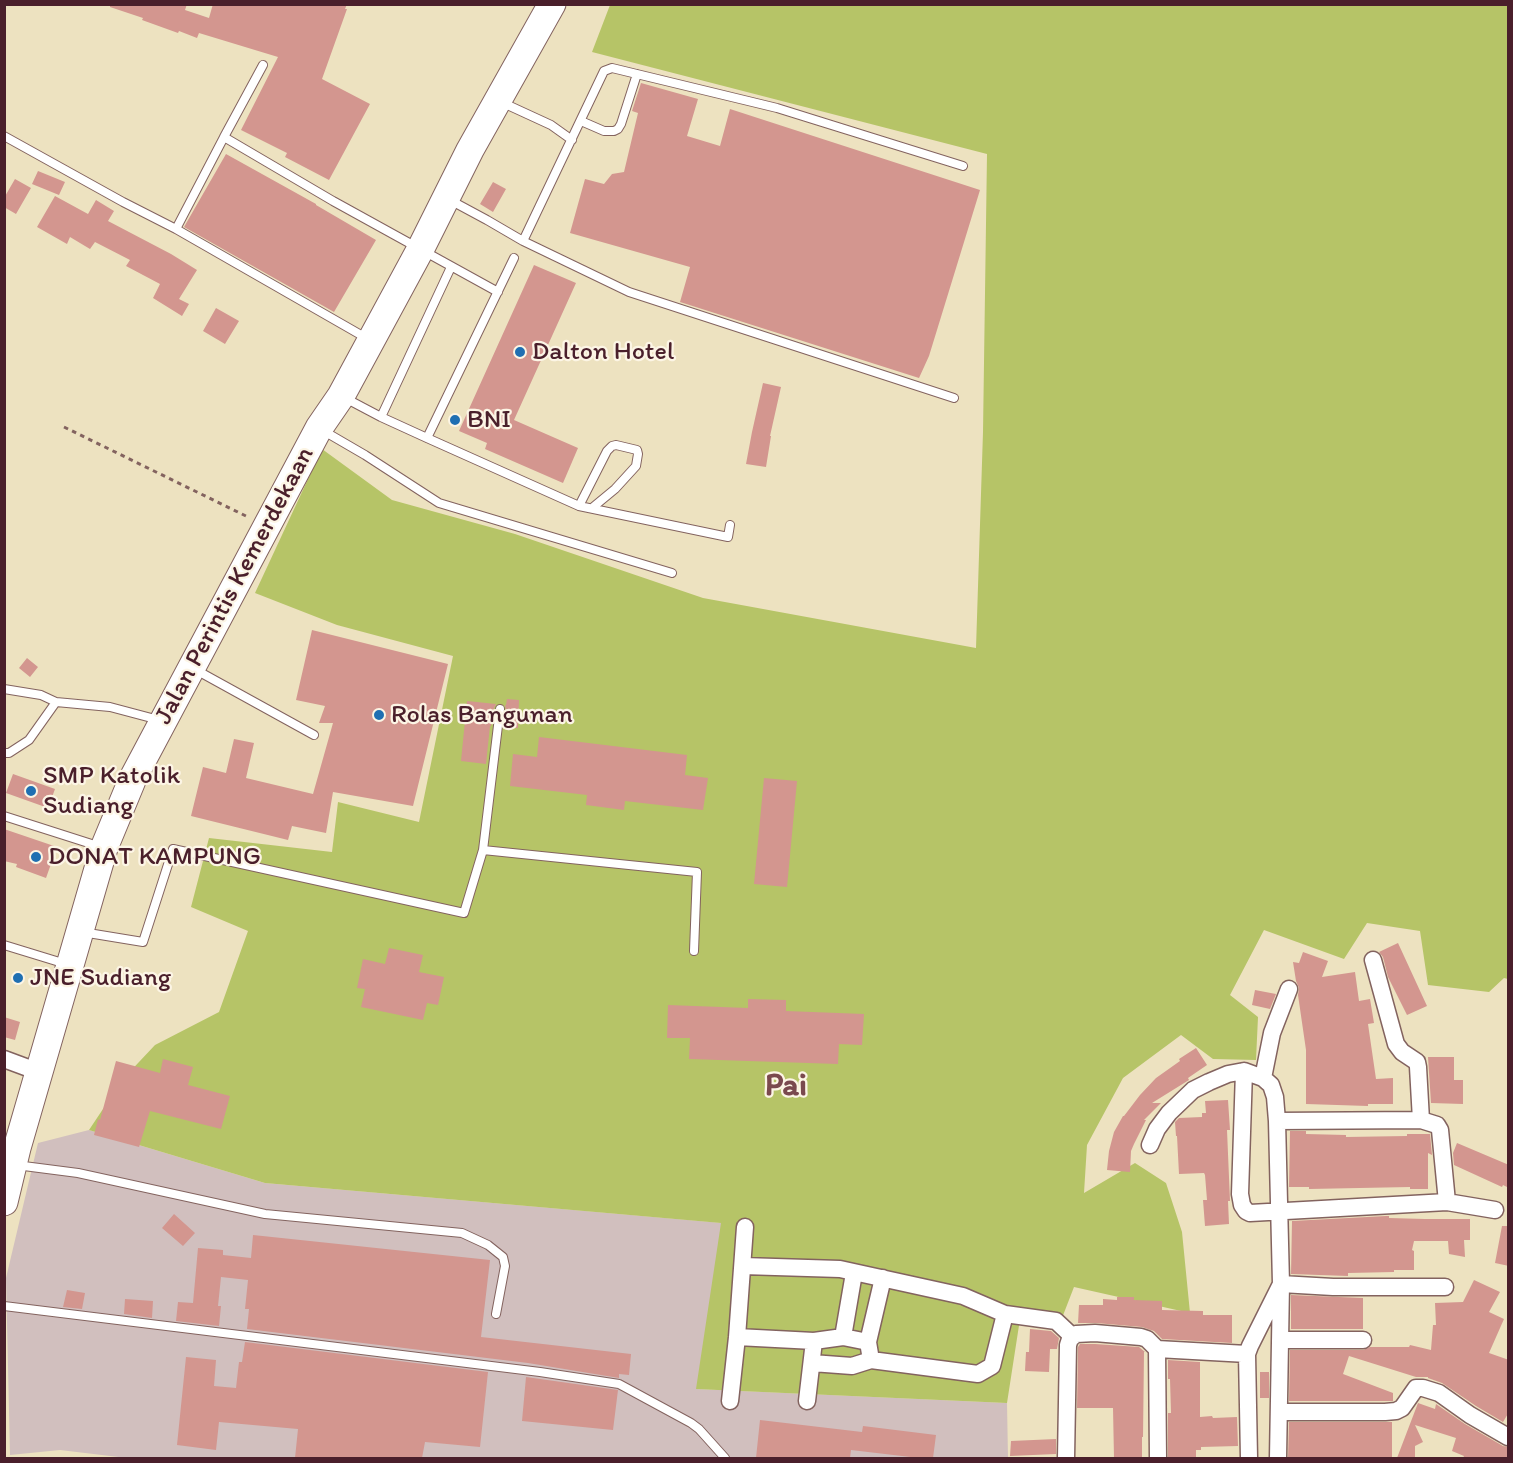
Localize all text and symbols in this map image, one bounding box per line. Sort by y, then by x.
place label: Dalton Hotel [532,336,674,368]
marker: Dalton Hotel [513,345,527,359]
place label: BNI [467,404,511,436]
marker: BNI [448,413,462,427]
street label: Jalan Perintis Kemerdekaan [148,442,322,730]
place label: Rolas Bangunan [391,699,573,731]
marker: Rolas Bangunan [372,708,386,722]
place label: SMP Katolik Sudiang [43,760,180,822]
marker: SMP Katolik Sudiang [24,784,38,798]
place label: DONAT KAMPUNG [48,841,261,873]
marker: DONAT KAMPUNG [29,850,43,864]
place label: JNE Sudiang [30,962,171,994]
marker: JNE Sudiang [11,971,25,985]
district label: Pai [765,1068,807,1106]

